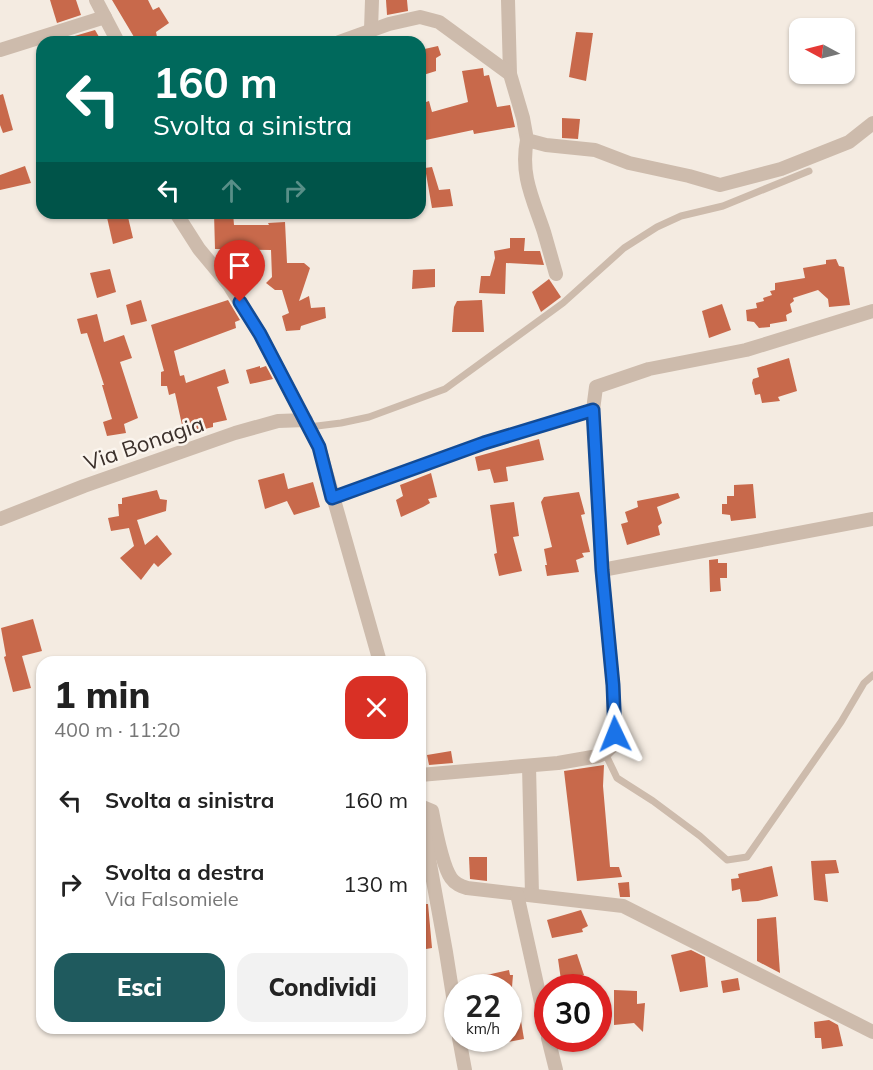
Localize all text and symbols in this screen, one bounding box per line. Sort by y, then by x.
north arrow [789,18,855,84]
map controls [789,18,855,84]
text: 160 m [153,56,278,109]
icon: left [54,60,132,138]
text: Svolta a sinistra [153,108,352,142]
icon: left [152,174,185,207]
icon: ahead [215,174,248,207]
icon: right [278,174,311,207]
pin [214,240,265,302]
icon: arrive [223,249,256,282]
street label: Via Bonagia [80,409,208,477]
text: 1 min [54,672,150,717]
button: close [345,676,408,739]
position arrow [583,702,647,766]
text: 400 m · 11:20 [54,717,180,742]
icon: left [54,784,87,817]
text: Svolta a sinistra [105,786,274,814]
text: 160 m [343,786,408,814]
text: Svolta a destra [105,858,264,886]
icon: right [54,868,87,901]
text: 130 m [343,870,408,898]
text: Via Falsomiele [105,886,239,911]
button: Esci [54,953,225,1022]
button: Condividi [237,953,408,1022]
speed limit sign: 30 [534,974,612,1052]
text: 22 [465,987,501,1025]
text: km/h [466,1019,500,1038]

